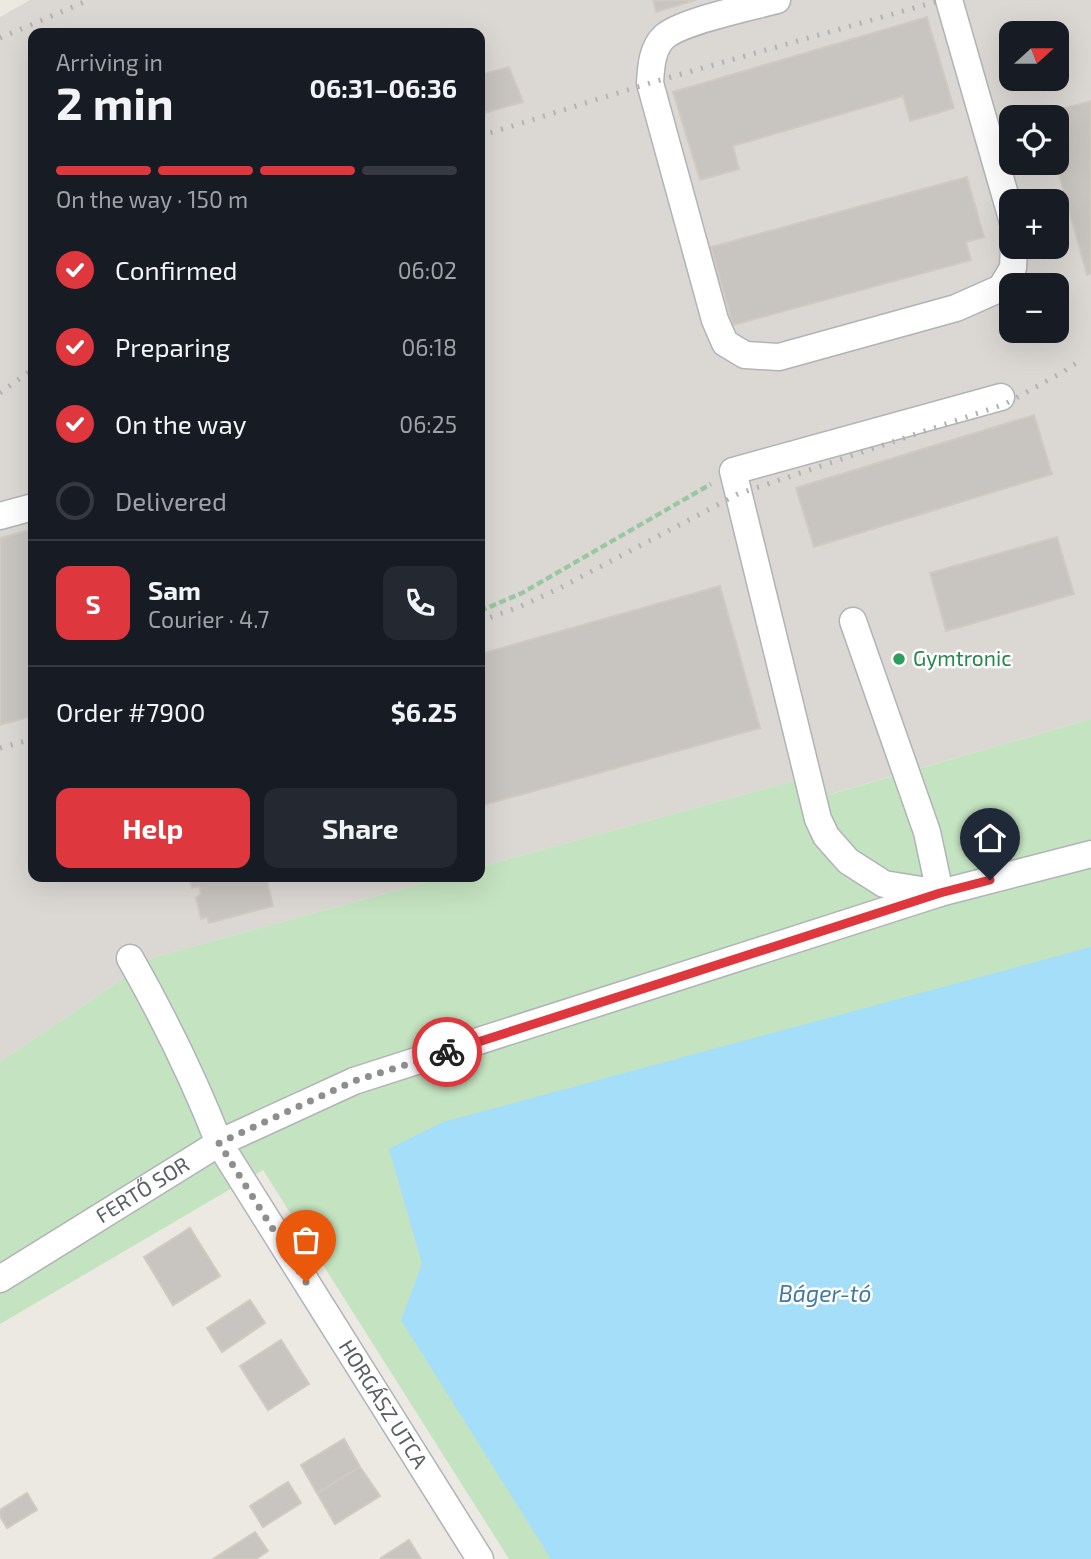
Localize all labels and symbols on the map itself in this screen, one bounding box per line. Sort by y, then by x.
north arrow [999,21,1069,91]
place label: Gymtronic [913,645,1011,670]
marker: Gymtronic [891,651,907,667]
pin [960,808,1020,880]
courier [412,1017,482,1087]
street label: FERTŐ SOR [91,1151,193,1227]
pin [276,1210,336,1282]
water label: Báger-tó [779,1279,871,1307]
street label: HORGÁSZ UTCA [335,1335,434,1472]

